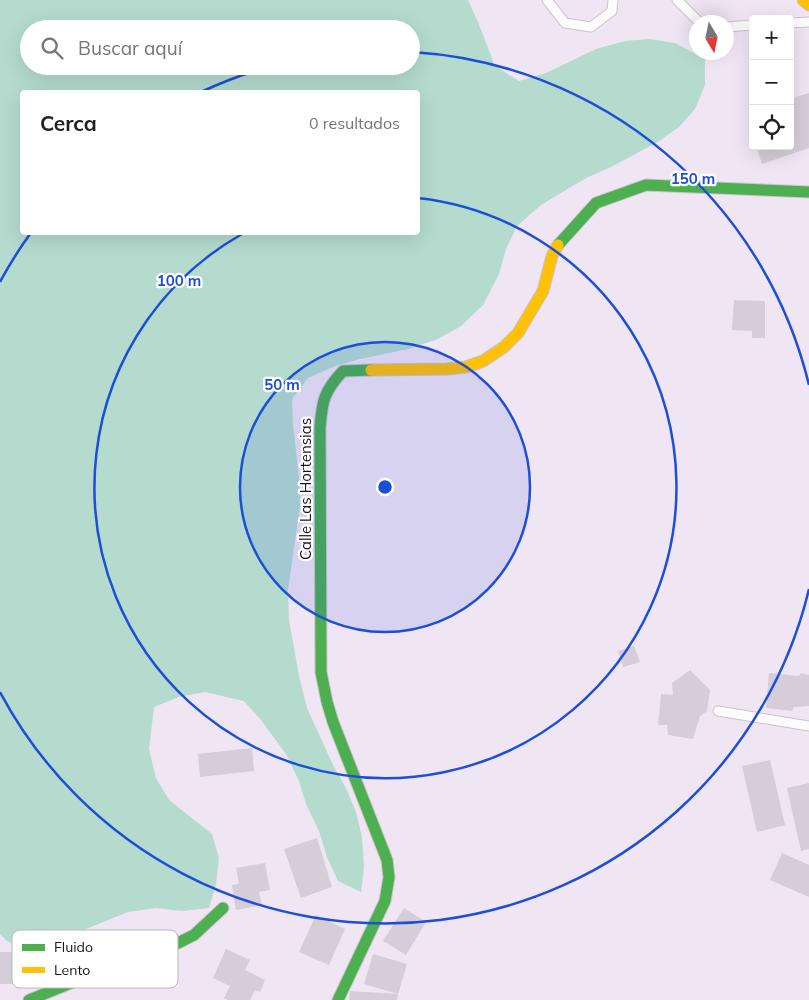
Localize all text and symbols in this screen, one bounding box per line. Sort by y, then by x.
north arrow [689,15,734,60]
map controls [749,15,794,150]
button: + [749,15,794,60]
search box [20,20,420,75]
icon: search [38,34,66,62]
text: Buscar aquí [78,36,182,60]
button: − [749,60,794,105]
button: locate [749,105,794,150]
text: Cerca [40,110,97,136]
text: 0 resultados [309,113,400,133]
text: 150 m [671,169,715,188]
text: 100 m [157,271,201,290]
text: 50 m [264,375,300,394]
street label: Calle Las Hortensias [296,418,315,560]
centre of rings [376,478,394,496]
legend [12,930,178,988]
text: Fluido [54,938,93,956]
text: Lento [54,961,90,979]

